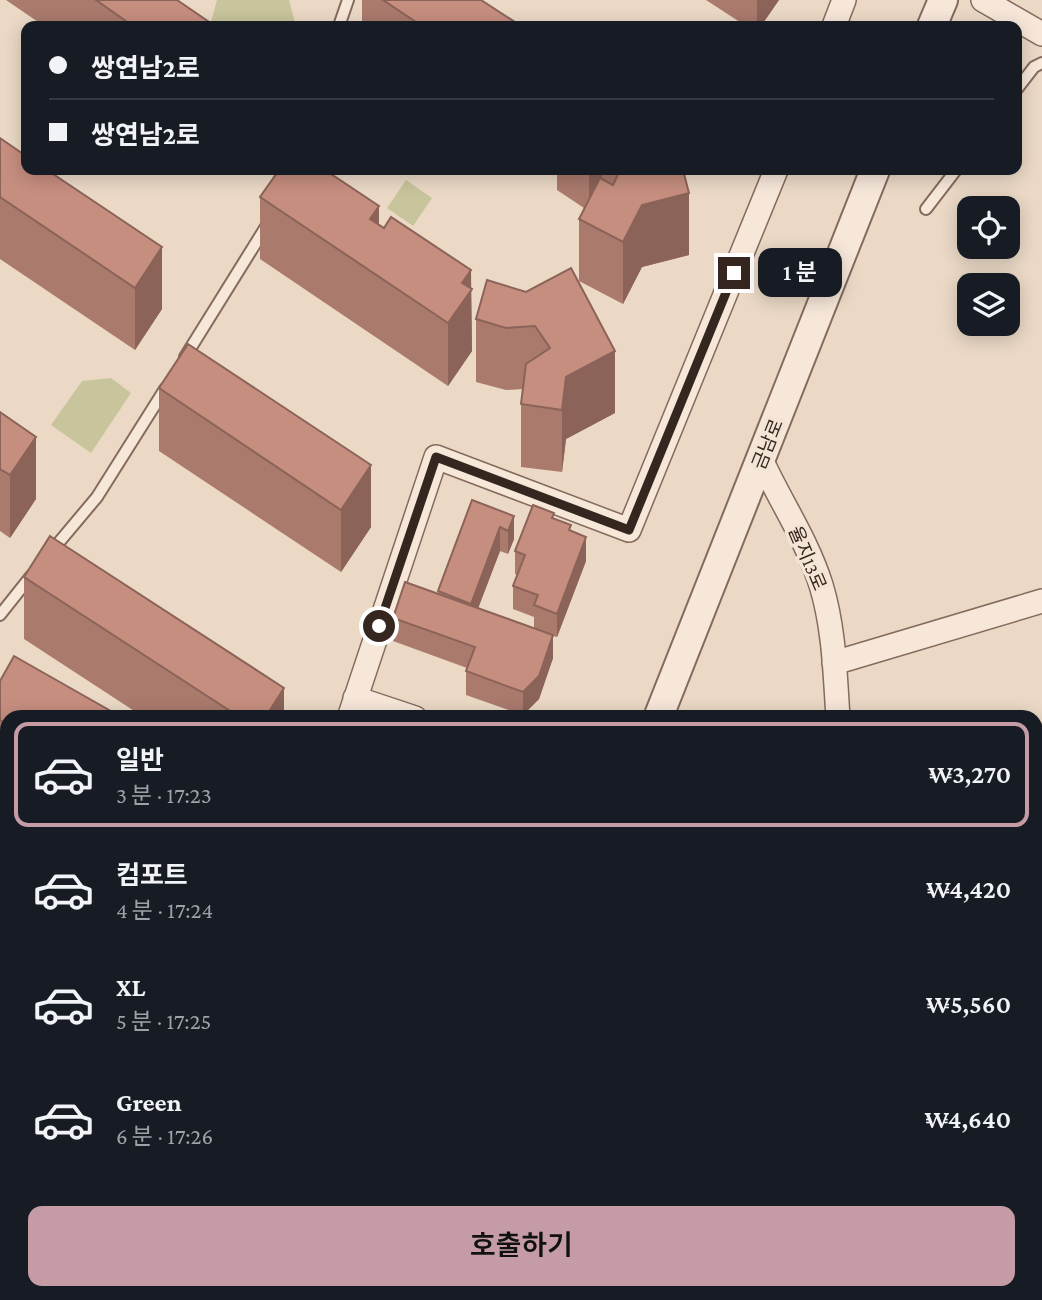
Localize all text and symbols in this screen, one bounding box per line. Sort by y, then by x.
text: 쌍연남2로 [91,54,200,83]
text: 쌍연남2로 [91,121,200,150]
map controls [957,196,1020,336]
button: locate [957,196,1020,259]
callout: 1 분 [758,248,842,298]
route end [718,257,750,289]
text: 1 분 [783,259,817,285]
button: layers [957,273,1020,336]
street label: 금남로 [748,416,787,472]
street label: 율지13로 [785,523,830,593]
route start [363,610,395,642]
icon: car [32,743,95,806]
text: 일반 [116,746,164,775]
text: ₩3,270 [928,760,1011,789]
text: 3 분 · 17:23 [116,782,212,808]
icon: car [32,858,95,921]
text: 컴포트 [116,861,188,890]
text: ₩4,420 [926,875,1011,904]
text: 4 분 · 17:24 [116,897,213,923]
icon: car [32,973,95,1036]
text: XL [116,973,145,1002]
text: ₩5,560 [926,990,1011,1019]
text: 5 분 · 17:25 [116,1008,211,1034]
icon: car [32,1088,95,1151]
text: Green [116,1088,182,1117]
text: ₩4,640 [925,1105,1011,1134]
text: 6 분 · 17:26 [116,1123,213,1149]
button: 호출하기 [28,1206,1015,1286]

